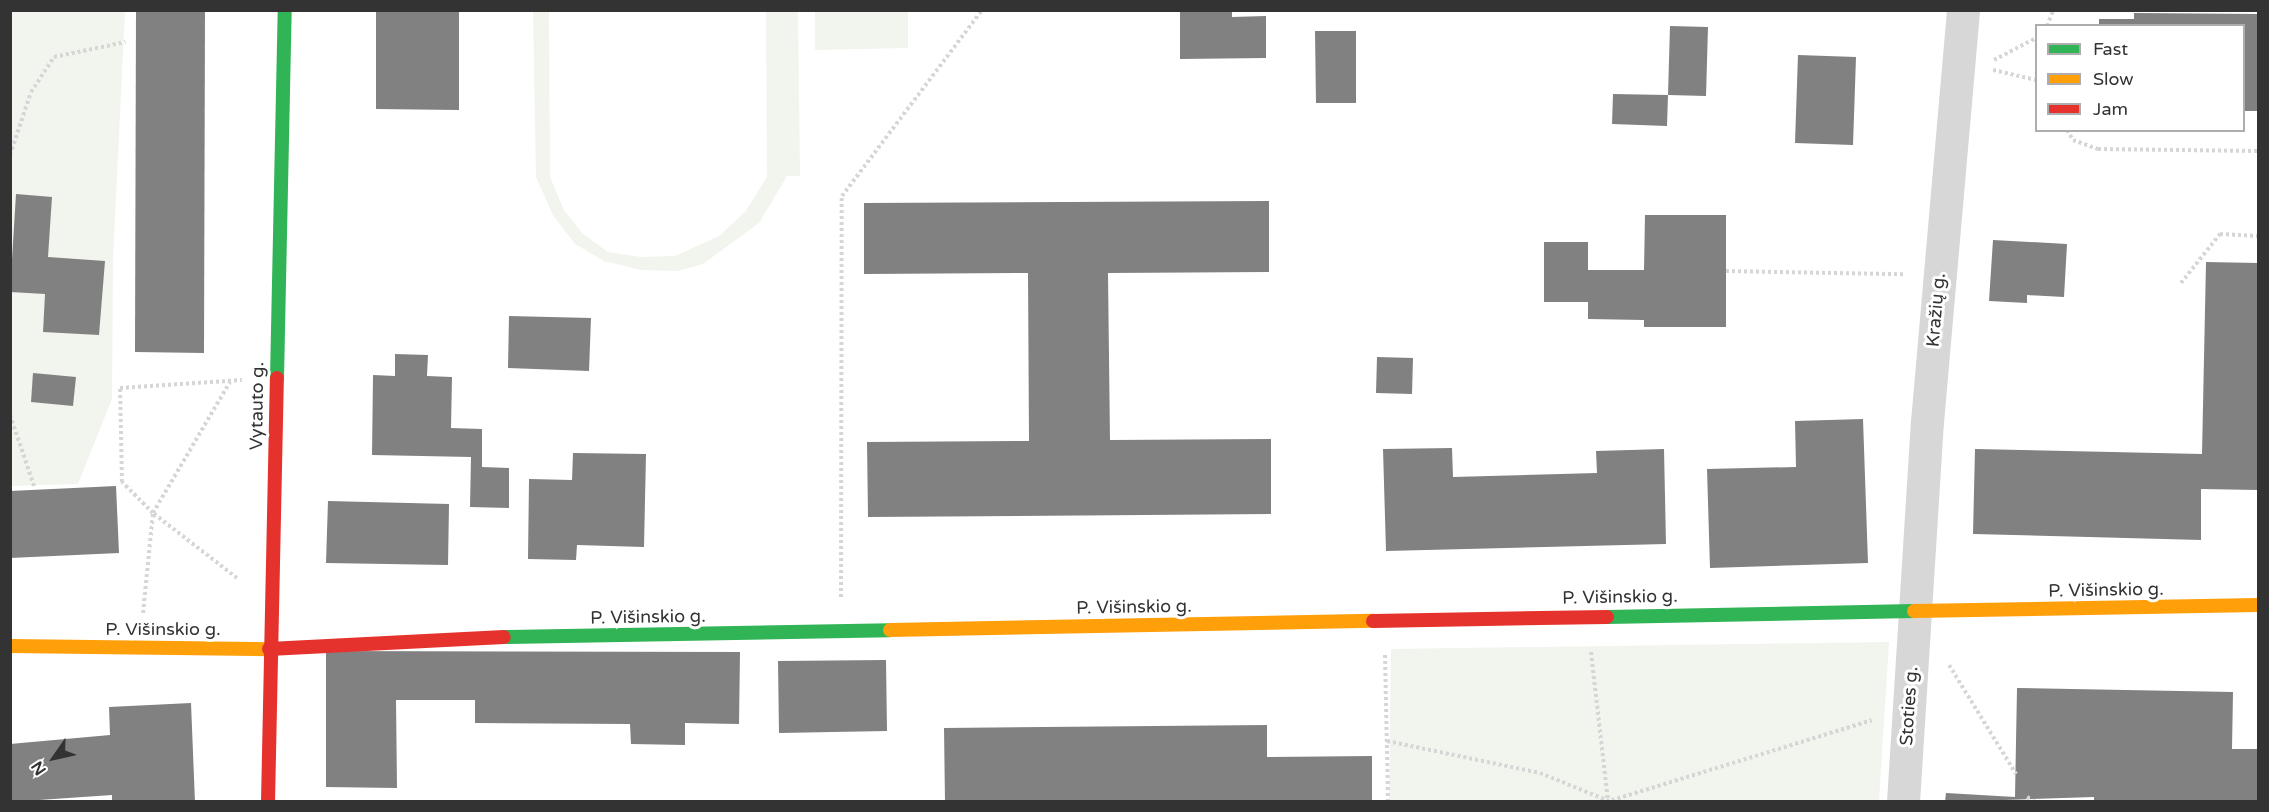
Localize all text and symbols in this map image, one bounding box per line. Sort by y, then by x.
legend [2035,24,2245,132]
text: Fast [2093,38,2128,60]
text: Slow [2093,68,2134,90]
text: Jam [2093,98,2128,120]
street label: Kražių g. [1922,272,1950,348]
street label: Vytauto g. [245,362,269,450]
street label: P. Višinskio g. [2048,578,2164,602]
street label: P. Višinskio g. [1562,585,1678,609]
street label: P. Višinskio g. [1076,595,1192,619]
street label: P. Višinskio g. [590,605,706,629]
street label: P. Višinskio g. [105,618,221,640]
street label: Stoties g. [1895,666,1923,746]
north arrow [24,728,84,788]
text: N [27,757,51,779]

